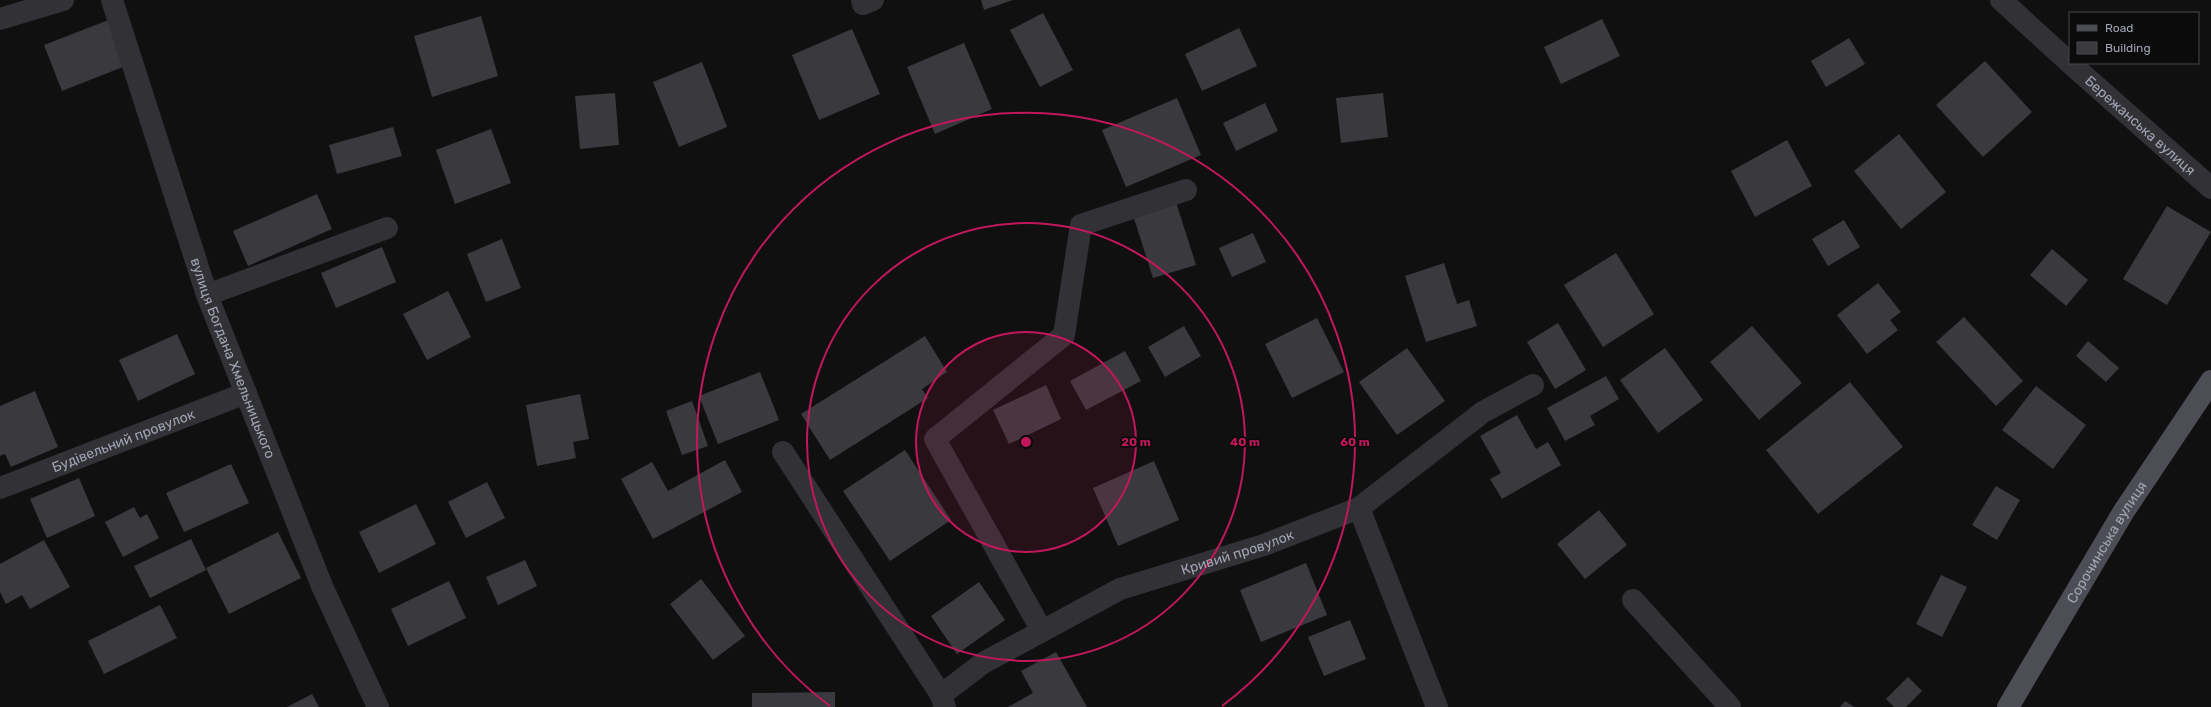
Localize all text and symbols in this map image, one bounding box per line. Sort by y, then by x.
legend [2069,12,2199,64]
text: Road [2105,21,2133,35]
text: Building [2105,41,2151,55]
street label: Бережанська вулиця [2081,72,2199,179]
street label: вулиця Богдана Хмельницького [187,256,279,461]
street label: Будівельний провулок [49,405,198,476]
centre of rings [1019,435,1033,449]
text: 20 m [1121,435,1151,449]
text: 40 m [1230,435,1260,449]
text: 60 m [1340,435,1370,449]
street label: Сорочинська вулиця [2063,478,2151,607]
street label: Кривий провулок [1179,526,1297,579]

